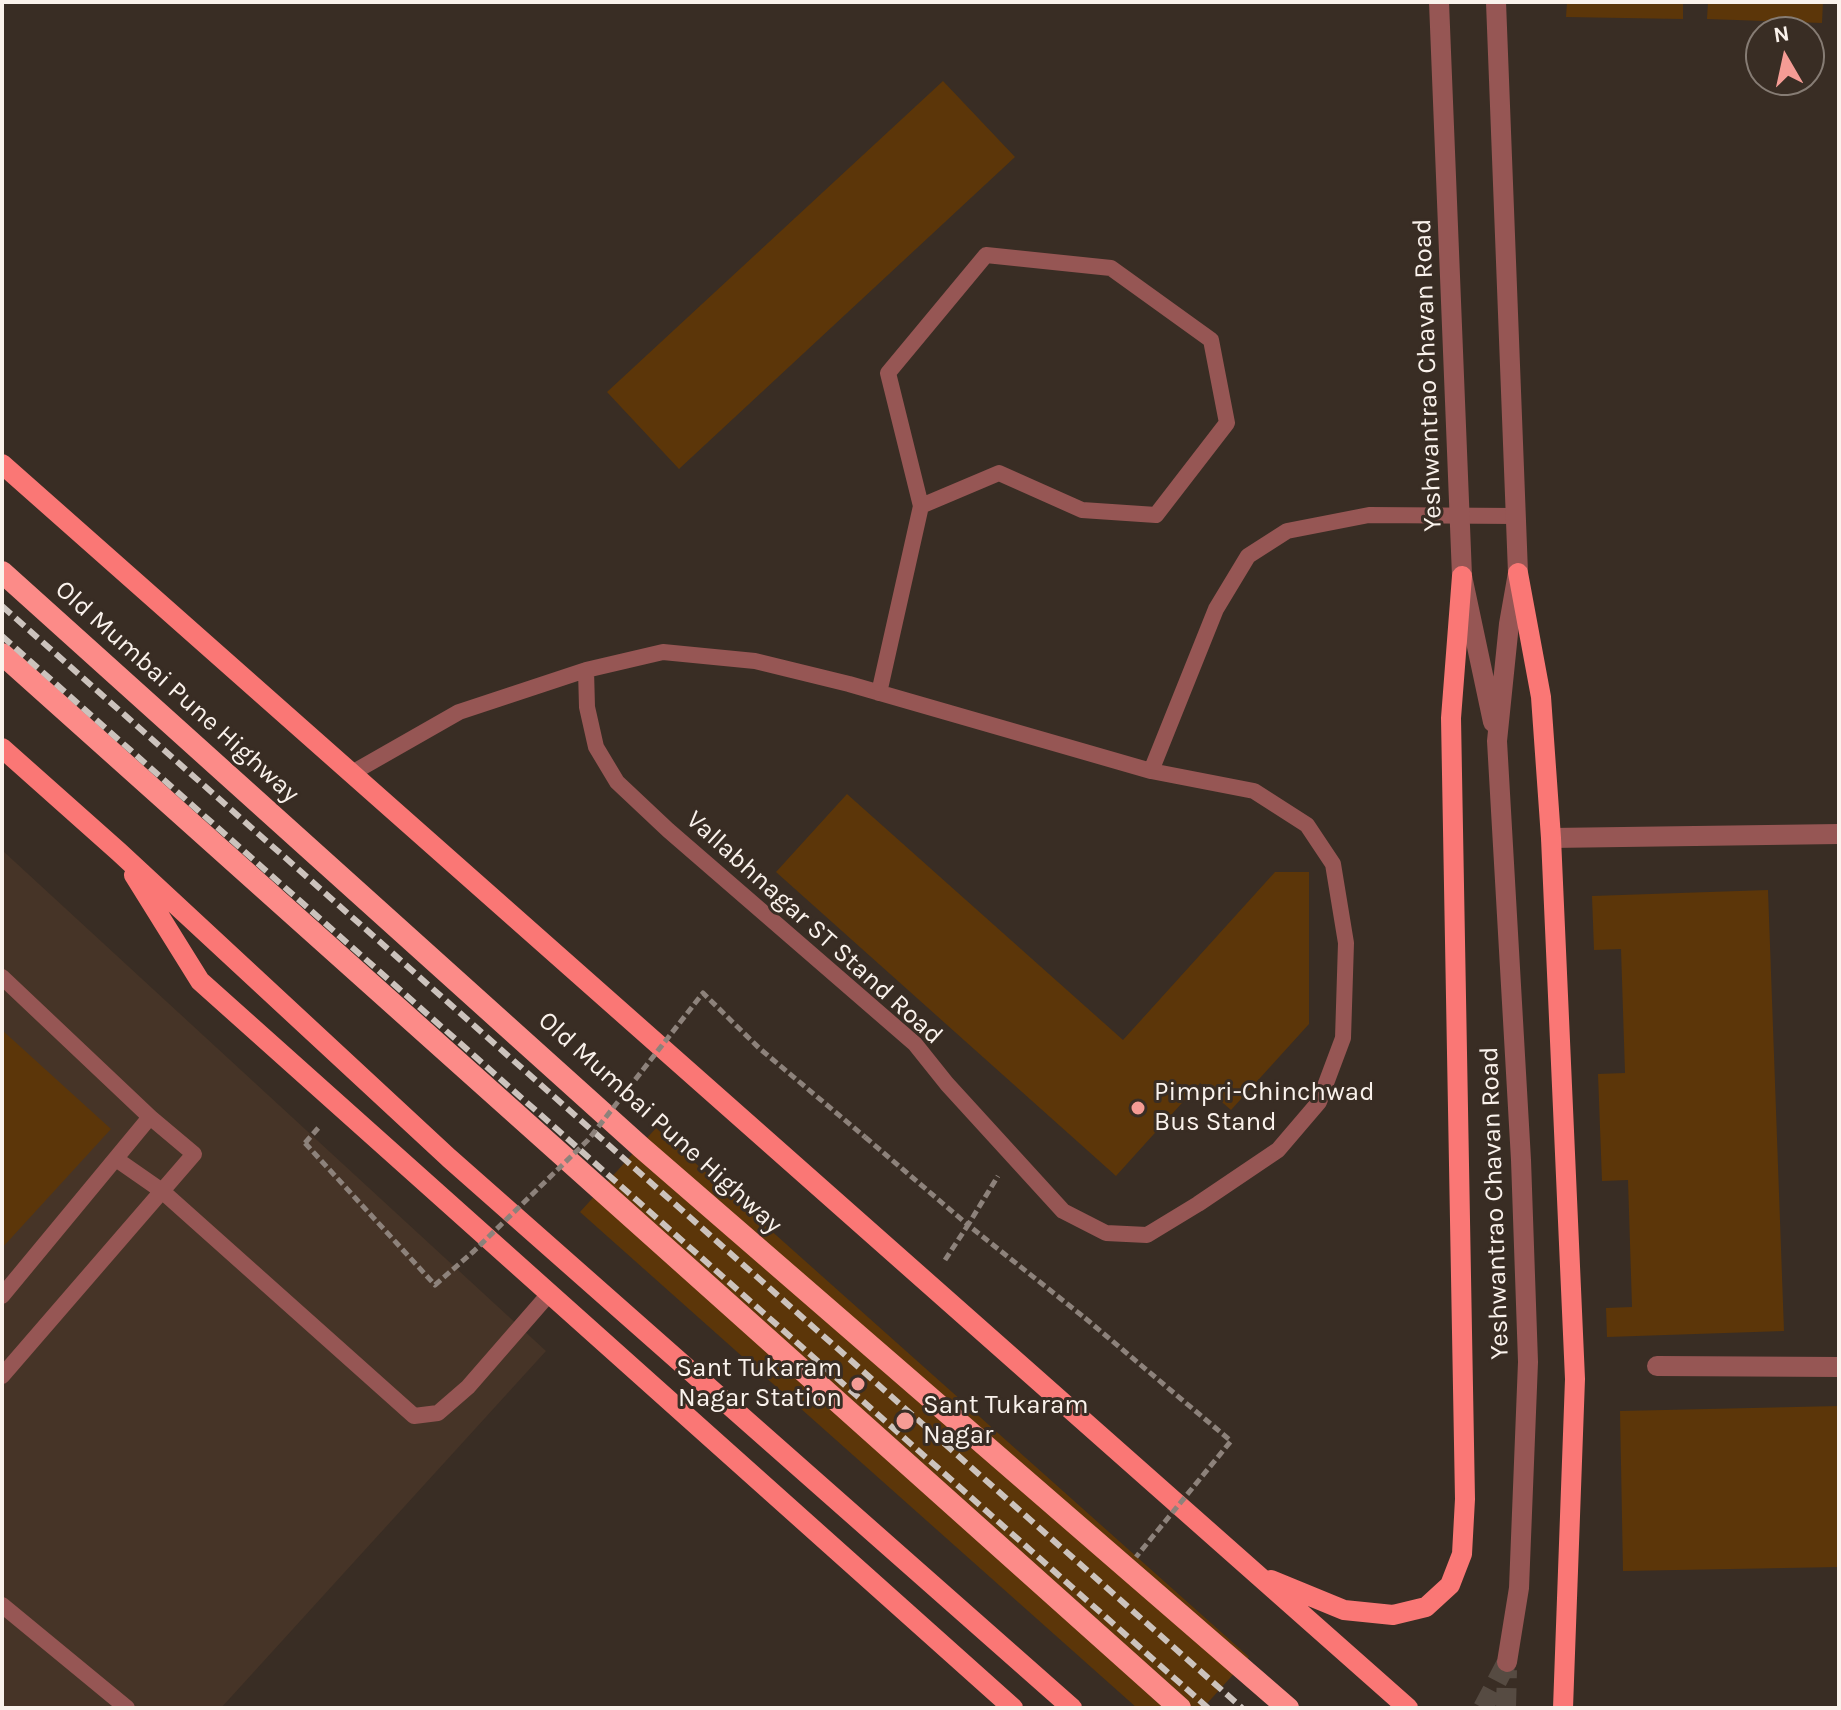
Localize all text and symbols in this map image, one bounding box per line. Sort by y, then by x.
north arrow [1745,16,1825,96]
text: N [1772,20,1791,48]
street label: Yeshwantrao Chavan Road [1407,218,1449,532]
street label: Old Mumbai Pune Highway [49,574,305,810]
street label: Vallabhnagar ST Stand Road [679,805,949,1051]
street label: Old Mumbai Pune Highway [532,1005,788,1241]
street label: Yeshwantrao Chavan Road [1474,1046,1516,1360]
place label: Pimpri-Chinchwad Bus Stand [1154,1077,1375,1138]
marker: Pimpri-Chinchwad Bus Stand [1129,1099,1147,1117]
place label: Sant Tukaram Nagar Station [676,1353,842,1414]
marker: Sant Tukaram Nagar Station [849,1375,867,1393]
place label: Sant Tukaram Nagar [923,1390,1089,1452]
marker: Sant Tukaram Nagar [894,1410,916,1432]

